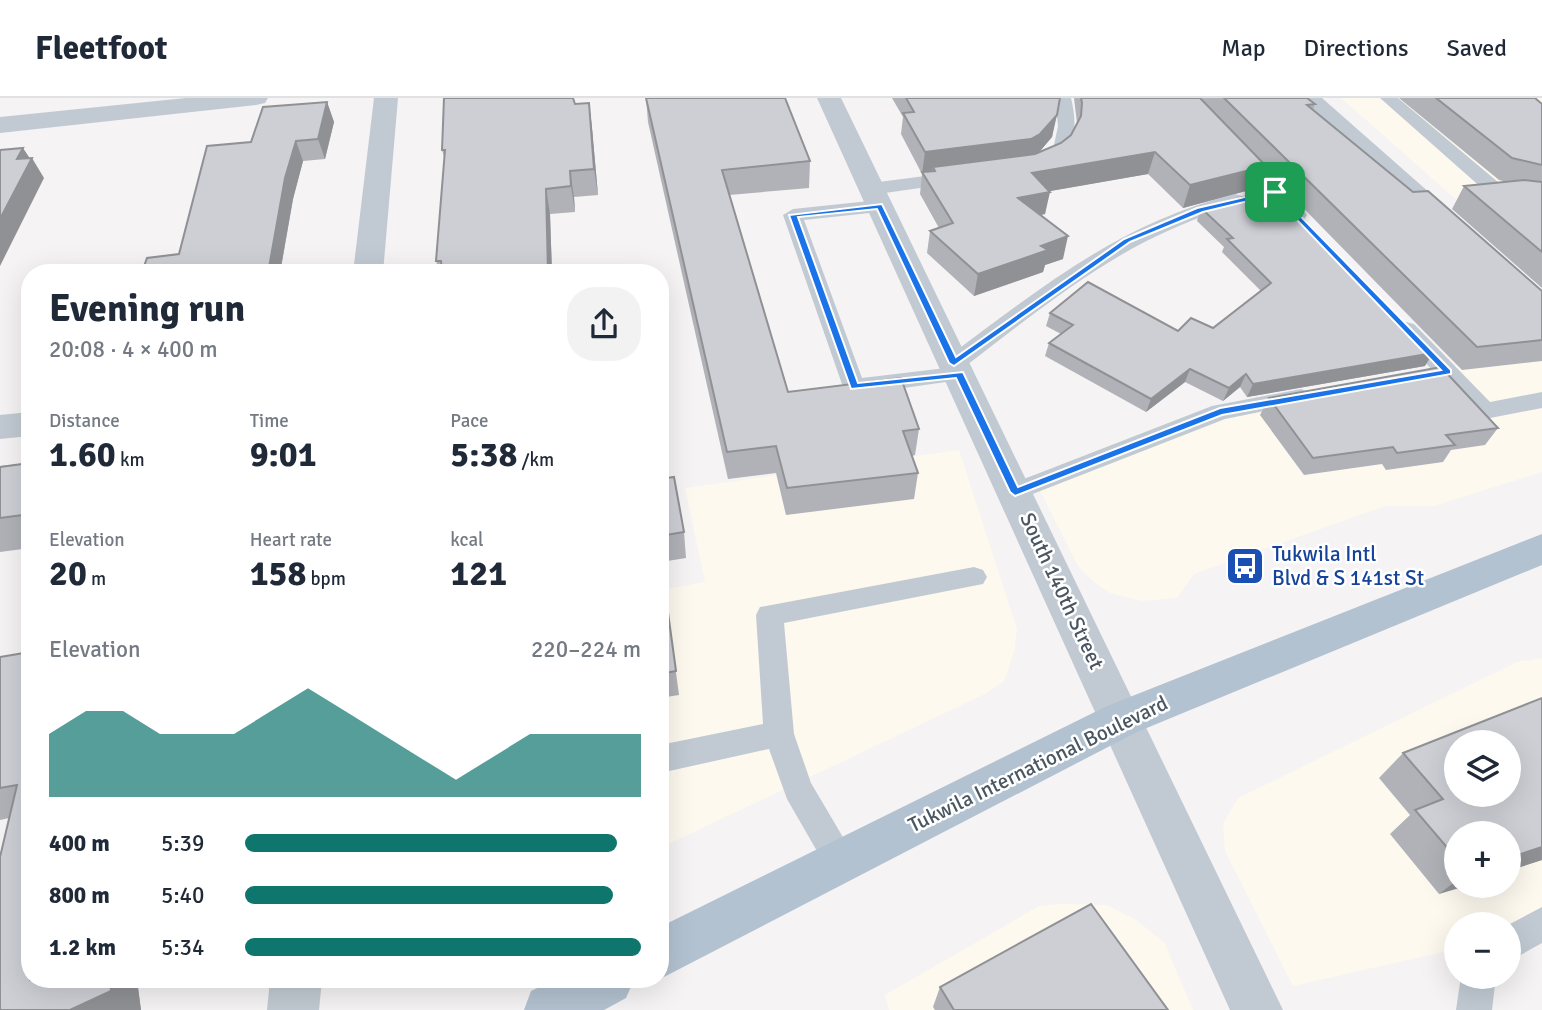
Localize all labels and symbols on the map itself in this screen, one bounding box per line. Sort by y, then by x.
pin [1245,162,1305,222]
street label: South 140th Street [1014,509,1110,673]
place label: Tukwila Intl Blvd & S 141st St [1272,541,1424,591]
bus stop icon: Tukwila Intl Blvd & S 141st St [1224,545,1266,587]
street label: Tukwila International Boulevard [904,690,1172,838]

